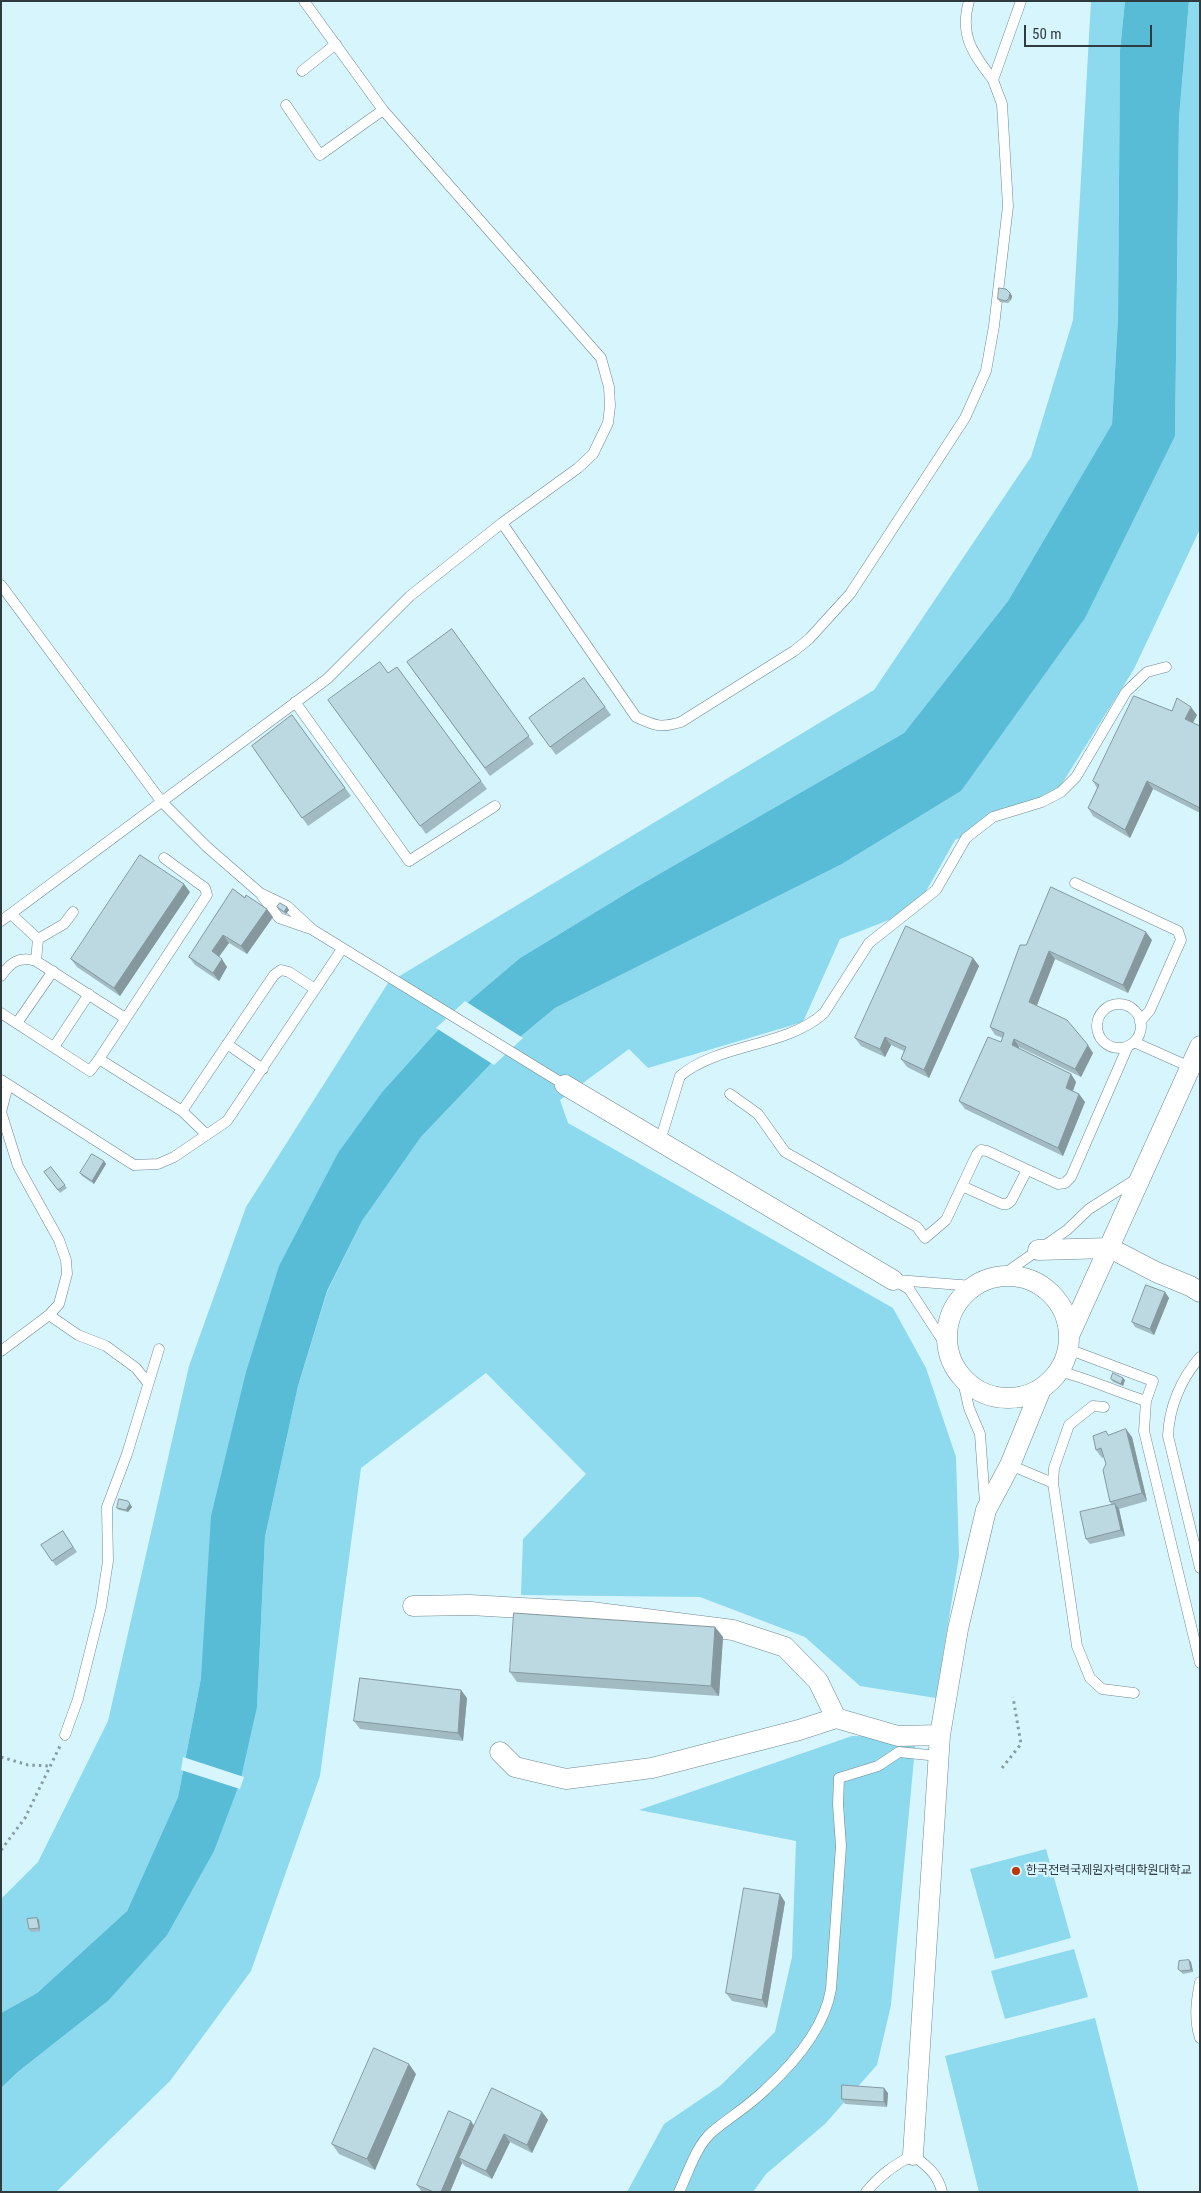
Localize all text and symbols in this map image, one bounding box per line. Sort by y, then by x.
scale bar [1026,15,1154,47]
text: 50 m [1032,25,1062,43]
place label: 한국전력국제원자력대학원대학교 [1026,1864,1192,1878]
marker: 한국전력국제원자력대학원대학교 [1010,1865,1022,1877]

